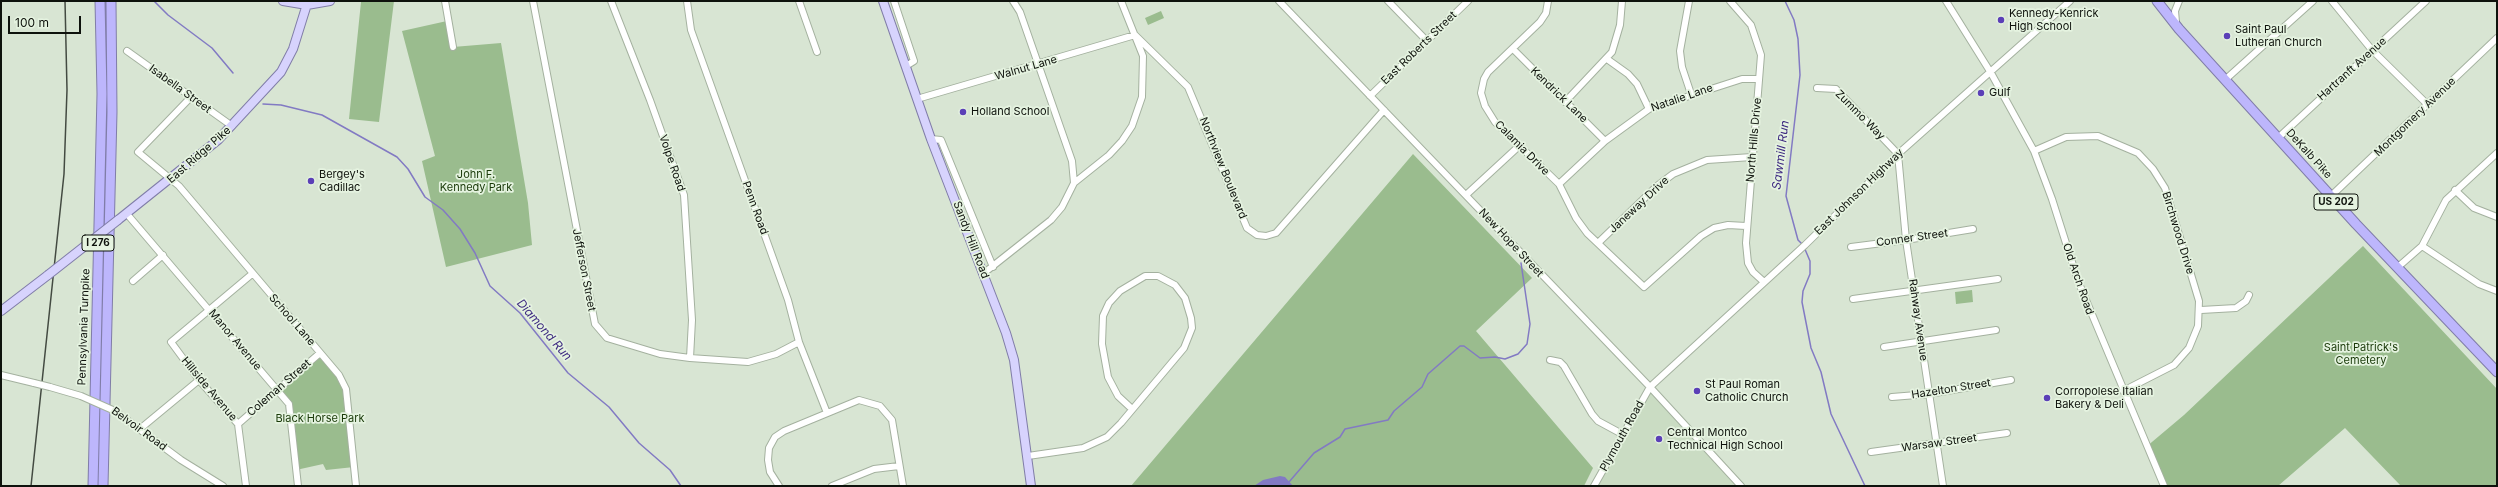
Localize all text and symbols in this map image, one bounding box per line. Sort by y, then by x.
place label: Kennedy-Kenrick High School [2009,7,2099,33]
scale bar [10,8,83,34]
street label: East Roberts Street [1379,9,1459,87]
text: 100 m [15,15,49,30]
marker: Kennedy-Kenrick High School [1996,15,2006,25]
place label: Saint Paul Lutheran Church [2235,23,2322,49]
marker: Saint Paul Lutheran Church [2222,31,2232,41]
street label: Hartranft Avenue [2315,35,2389,103]
street label: Walnut Lane [993,53,1059,83]
street label: Isabella Street [146,62,214,116]
street label: Kendrick Lane [1528,64,1590,126]
street label: Montgomery Avenue [2372,75,2458,159]
street label: Natalie Lane [1649,81,1715,115]
place label: Gulf [1989,86,2010,100]
street label: Zummo Way [1832,87,1888,143]
marker: Gulf [1976,88,1986,98]
street label: North Hills Drive [1744,97,1764,183]
place label: Holland School [971,105,1049,119]
marker: Holland School [958,107,968,117]
street label: Northview Boulevard [1197,115,1249,221]
street label: Calamia Drive [1492,118,1552,178]
water label: Sawmill Run [1770,120,1792,190]
street label: East Ridge Pike [165,124,233,186]
street label: DeKalb Pike [2283,126,2335,182]
street label: Volpe Road [656,133,688,193]
street label: East Johnson Highway [1812,146,1906,238]
place label: Bergey's Cadillac [319,168,365,194]
park label: John F. Kennedy Park [440,168,512,194]
street label: Janeway Drive [1606,174,1672,236]
marker: Bergey's Cadillac [306,176,316,186]
street label: Penn Road [739,179,771,237]
street label: Birchwood Drive [2159,190,2197,276]
road number: US 202 [2314,194,2358,210]
street label: Sandy Hill Road [950,200,992,280]
street label: New Hope Street [1476,206,1546,280]
street label: Conner Street [1875,226,1949,250]
street label: Jefferson Street [570,228,598,312]
road number: I 276 [82,235,114,251]
street label: Old Arch Road [2060,241,2096,317]
street label: Pennsylvania Turnpike [75,268,93,386]
street label: Rahway Avenue [1906,278,1930,362]
street label: School Lane [266,291,318,349]
water label: Diamond Run [514,296,574,364]
street label: Manor Avenue [206,307,264,373]
park label: Saint Patrick's Cemetery [2324,341,2398,367]
street label: Hillside Avenue [178,354,240,424]
street label: Coleman Street [244,357,314,419]
street label: Hazelton Street [1910,376,1992,402]
place label: St Paul Roman Catholic Church [1705,378,1788,404]
place label: Corropolese Italian Bakery & Deli [2055,385,2153,411]
marker: St Paul Roman Catholic Church [1692,386,1702,396]
marker: Corropolese Italian Bakery & Deli [2042,393,2052,403]
street label: Plymouth Road [1597,399,1647,473]
street label: Belvoir Road [109,404,169,454]
park label: Black Horse Park [275,412,365,426]
place label: Central Montco Technical High School [1667,426,1783,452]
street label: Warsaw Street [1901,431,1977,455]
marker: Central Montco Technical High School [1654,434,1664,444]

